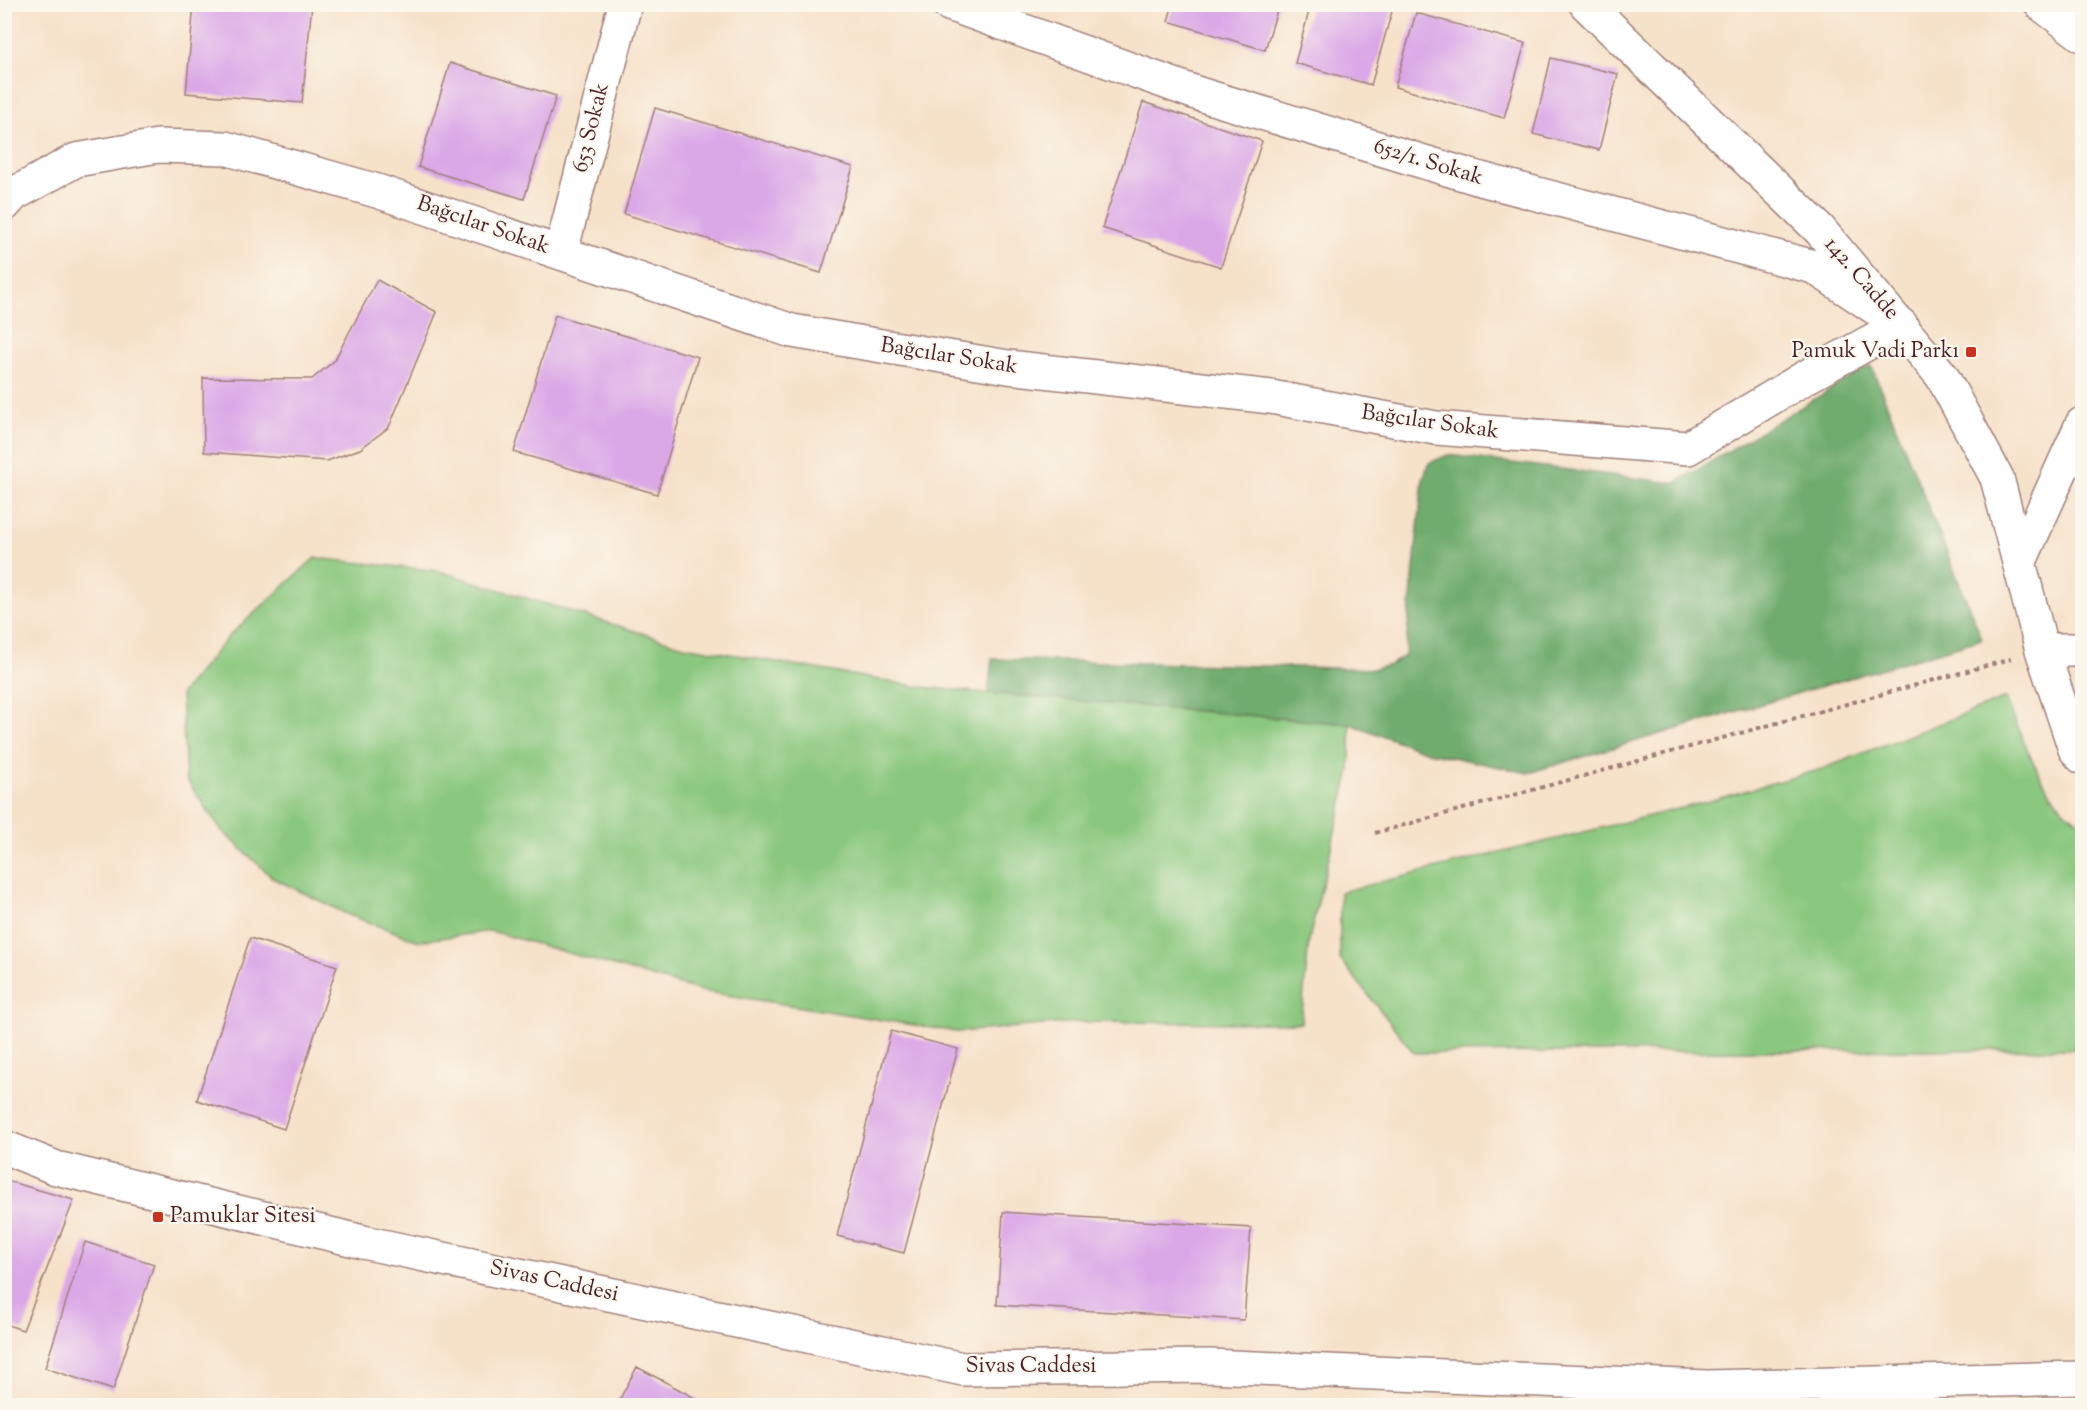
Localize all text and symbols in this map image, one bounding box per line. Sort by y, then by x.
street label: 653 Sokak [565,80,619,176]
street label: 652/1. Sokak [1369,131,1487,195]
street label: Bağcılar Sokak [412,188,554,264]
street label: 142. Cadde [1816,230,1906,328]
street label: Bağcılar Sokak [878,330,1020,384]
place label: Pamuk Vadi Parkı [1791,336,1959,368]
marker: Pamuk Vadi Parkı [1964,345,1978,359]
street label: Bağcılar Sokak [1359,398,1501,448]
place label: Pamuklar Sitesi [170,1201,316,1233]
marker: Pamuklar Sitesi [151,1210,165,1224]
street label: Sivas Caddesi [487,1253,621,1311]
street label: Sivas Caddesi [965,1351,1097,1383]

